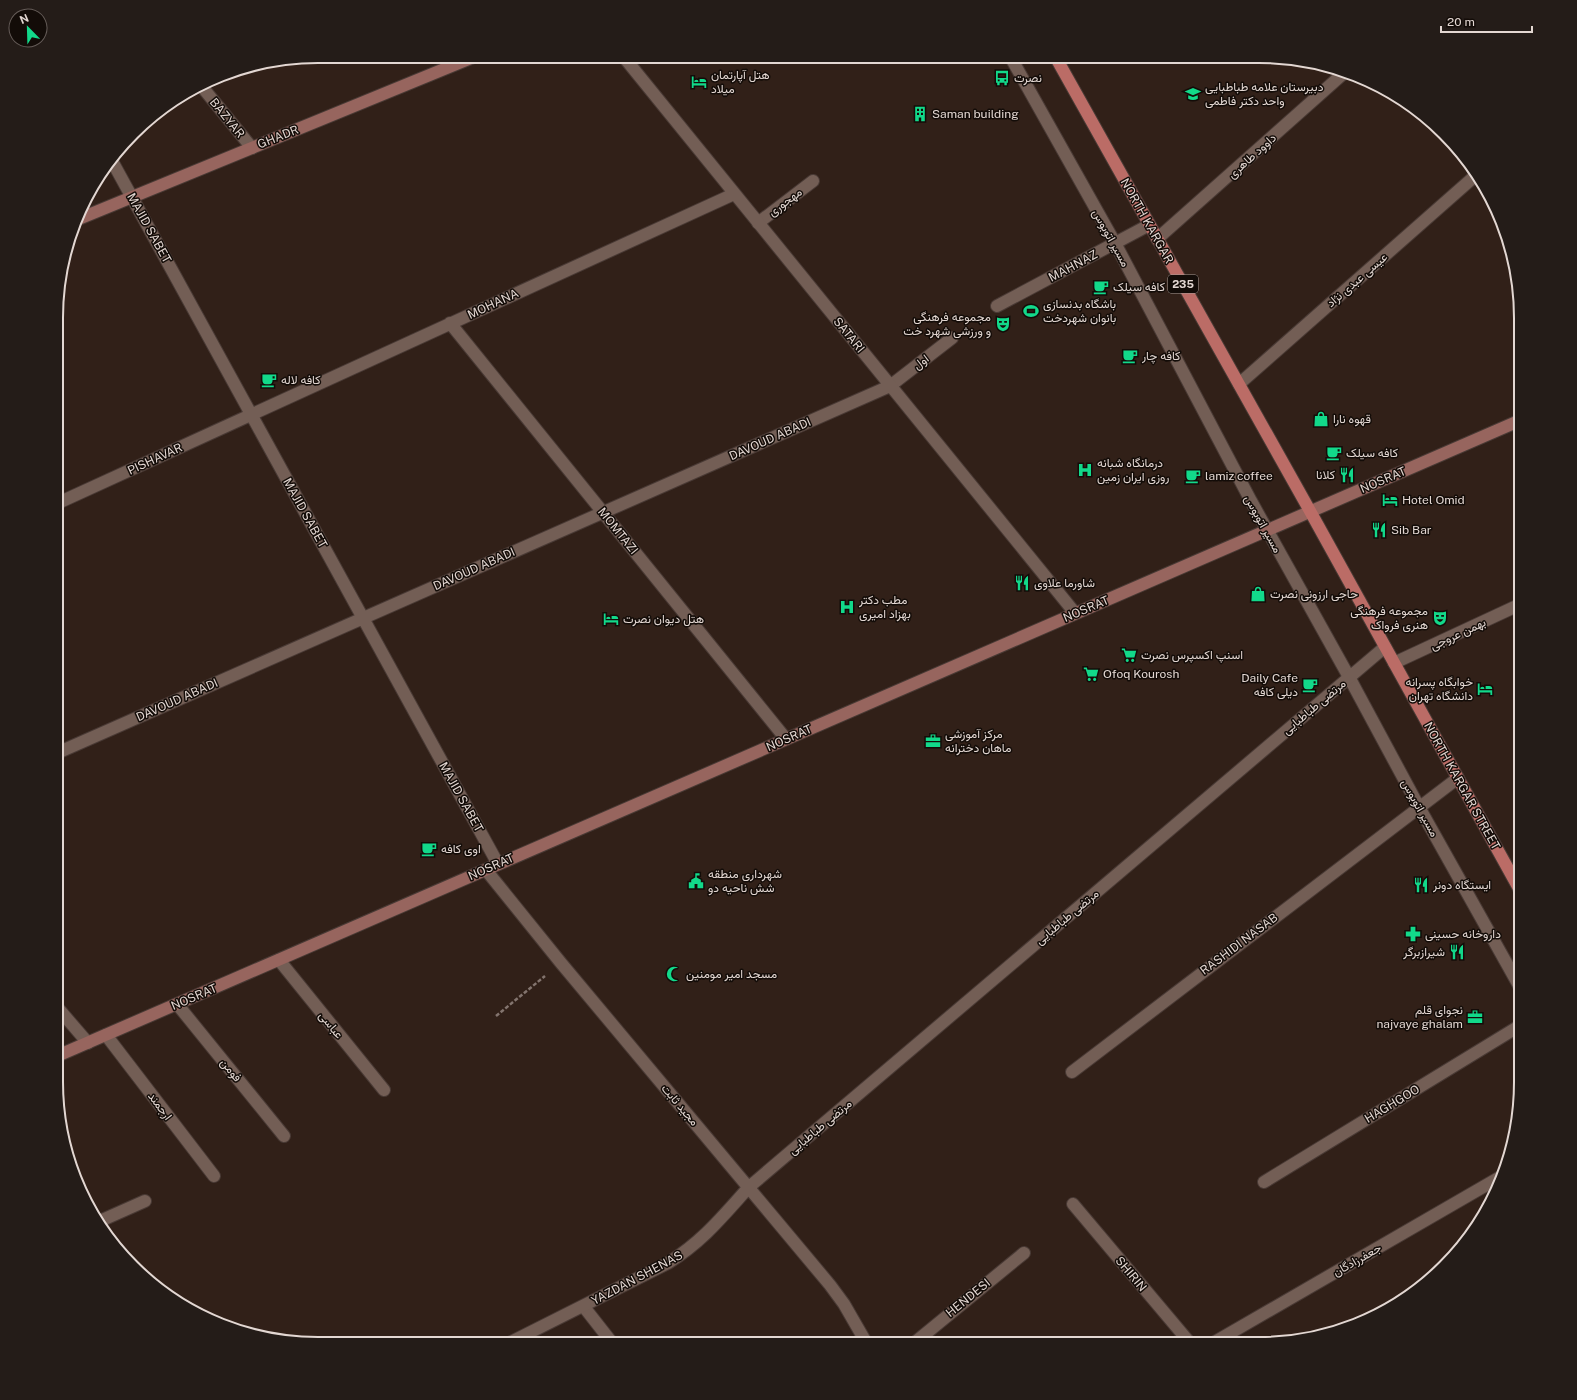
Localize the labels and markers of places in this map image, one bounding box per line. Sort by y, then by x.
place label: هتل آپارتمان میلاد [711,68,770,96]
bus stop icon: نصرت [993,69,1011,87]
place label: نصرت [1014,71,1042,86]
hotel icon: هتل آپارتمان میلاد [690,73,708,91]
place label: دبیرستان علامه طباطبایی واحد دکتر فاطمی [1205,80,1324,109]
school or university icon: دبیرستان علامه طباطبایی واحد دکتر فاطمی [1184,85,1202,103]
building icon: Saman building [911,105,929,123]
place label: Saman building [932,107,1019,121]
cafe icon: کافه سیلک‌ [1092,278,1110,296]
place label: کافه سیلک‌ [1113,280,1165,294]
place label: باشگاه بدنسازی بانوان شهردخت [1043,297,1116,326]
sports icon: باشگاه بدنسازی بانوان شهردخت [1022,302,1040,320]
place label: مجموعه فرهنگی و ورزشی شهرد خت [903,310,991,339]
theatre icon: مجموعه فرهنگی و ورزشی شهرد خت [994,315,1012,333]
cafe icon: کافه چار [1121,347,1139,365]
place label: کافه چار [1141,349,1180,364]
cafe icon: کافه لاله [260,371,278,389]
place label: کافه لاله [281,373,321,387]
shop icon: قهوه نارا [1312,410,1330,428]
place label: قهوه نارا [1333,412,1371,427]
cafe icon: کافه سیلک [1325,444,1343,462]
place label: کافه سیلک [1346,446,1398,460]
place label: درمانگاه شبانه روزی ایران زمین [1097,456,1169,485]
hospital icon: درمانگاه شبانه روزی ایران زمین [1076,461,1094,479]
restaurant icon: کلانا [1338,466,1356,484]
cafe icon: lamiz coffee [1184,467,1202,485]
place label: کلانا [1316,468,1335,482]
place label: lamiz coffee [1205,469,1273,483]
hotel icon: Hotel Omid [1381,491,1399,509]
place label: Hotel Omid [1402,493,1465,507]
restaurant icon: Sib Bar [1370,521,1388,539]
place label: Sib Bar [1391,523,1432,537]
restaurant icon: شاورما علاوی [1013,574,1031,592]
place label: شاورما علاوی [1034,576,1095,591]
shop icon: حاجی ارزونی نصرت [1249,585,1267,603]
place label: حاجی ارزونی نصرت [1270,587,1358,602]
place label: مطب دکتر بهزاد امیری [858,593,911,622]
hospital icon: مطب دکتر بهزاد امیری [838,598,856,616]
place label: مجموعه فرهنگی هنری فرواک [1350,604,1428,633]
theatre icon: مجموعه فرهنگی هنری فرواک [1431,609,1449,627]
hotel icon: هتل دیوان نصرت [602,610,620,628]
place label: هتل دیوان نصرت [623,612,704,627]
supermarket icon: اسنپ اکسپرس نصرت [1120,646,1138,664]
place label: اسنپ اکسپرس نصرت [1141,648,1243,663]
supermarket icon: Ofoq Kourosh [1082,665,1100,683]
place label: Ofoq Kourosh [1103,667,1179,681]
place label: Daily Cafe دیلی کافه [1241,671,1298,700]
place label: خوابگاه پسرانه دانشگاه تهران [1405,675,1473,704]
cafe icon: Daily Cafe دیلی کافه [1301,676,1319,694]
hotel icon: خوابگاه پسرانه دانشگاه تهران [1476,680,1494,698]
place label: مرکز آموزشی ماهان دخترانه [945,727,1011,756]
office icon: مرکز آموزشی ماهان دخترانه [924,732,942,750]
cafe icon: اوی کافه [420,840,438,858]
place label: اوی کافه [441,842,481,857]
place label: شهرداری منطقه شش ناحیه دو [708,867,782,896]
public building icon: شهرداری منطقه شش ناحیه دو [687,872,705,890]
restaurant icon: ایستگاه دونر [1412,876,1430,894]
place label: ایستگاه دونر [1432,878,1491,893]
pharmacy icon: داروخانه حسینی [1404,925,1422,943]
place label: داروخانه حسینی [1425,927,1501,942]
restaurant icon: شیرازبرگر [1448,943,1466,961]
place label: شیرازبرگر [1402,945,1445,960]
mosque icon: مسجد امیر مومنین [665,965,683,983]
place label: مسجد امیر مومنین [686,967,777,982]
place label: نجوای قلم najvaye ghalam [1376,1003,1463,1031]
office icon: نجوای قلم najvaye ghalam [1466,1008,1484,1026]

